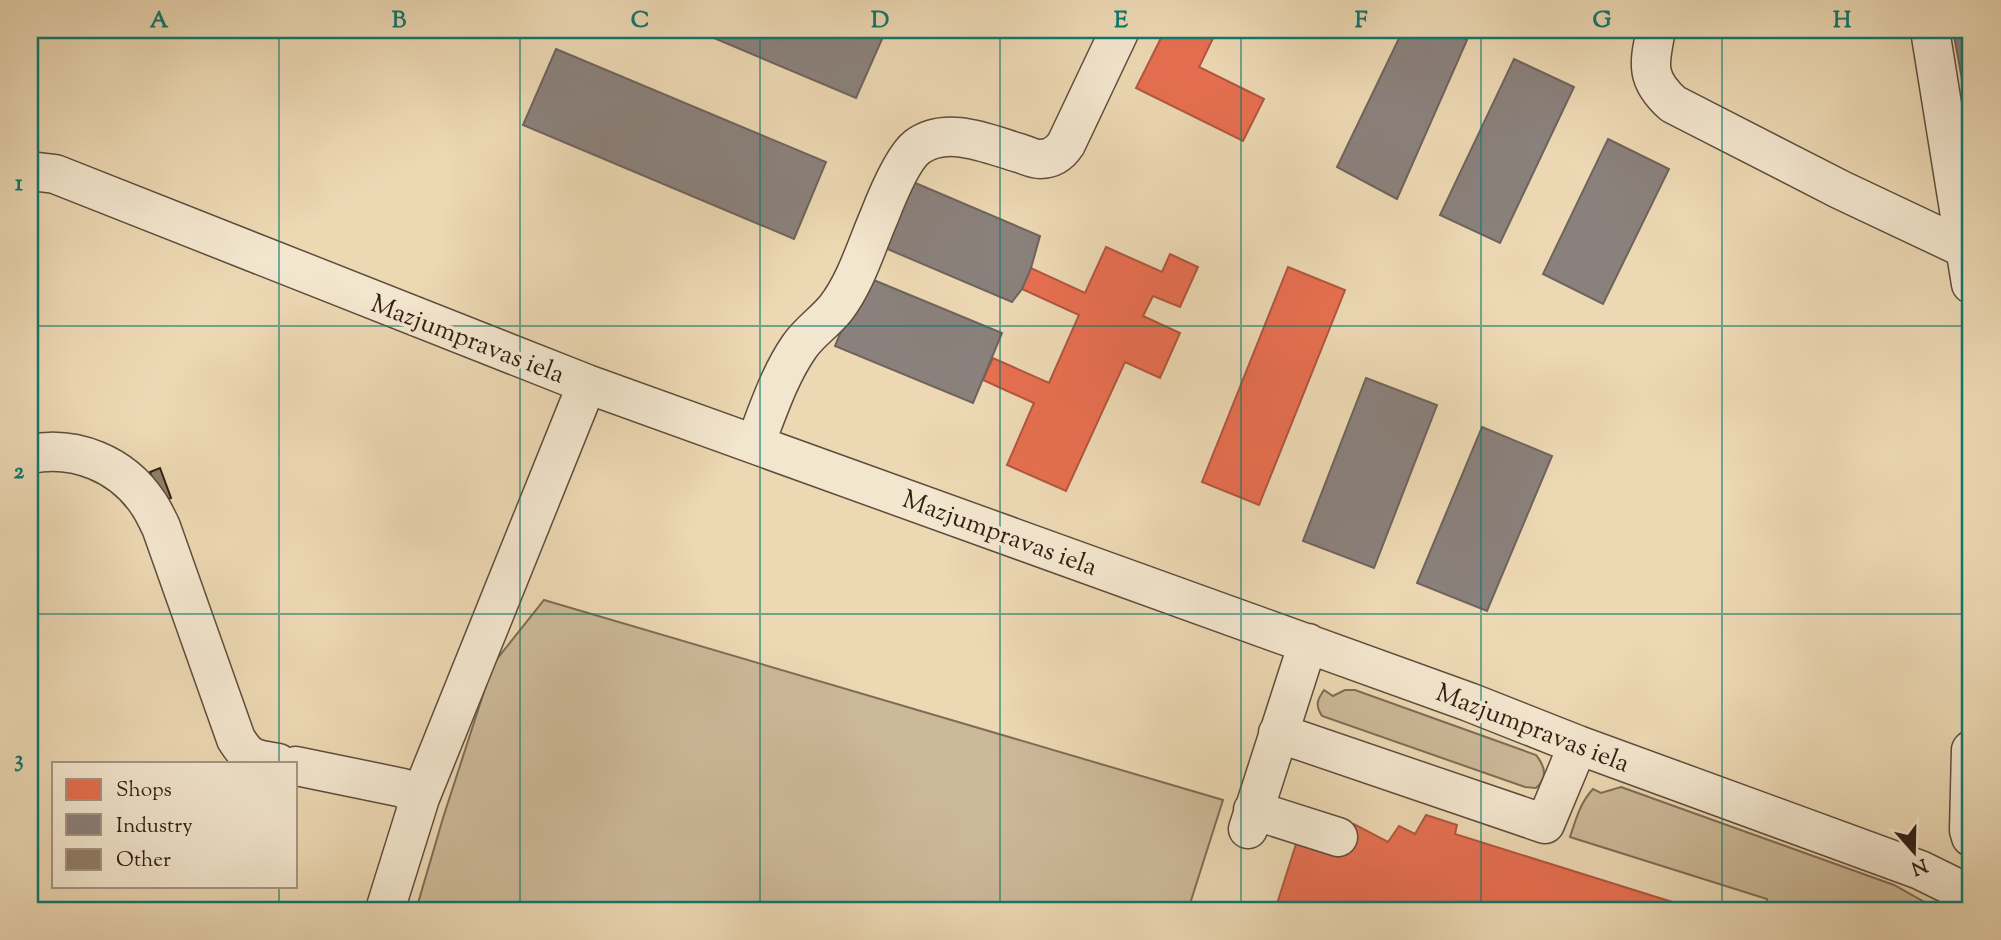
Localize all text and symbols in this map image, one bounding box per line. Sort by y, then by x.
text: A [150,5,169,38]
text: B [392,5,407,38]
text: C [631,5,649,38]
text: D [871,5,889,38]
text: E [1114,5,1128,38]
text: F [1355,5,1368,38]
text: G [1593,5,1612,38]
text: H [1833,5,1852,38]
text: 1 [15,168,23,201]
street label: Mazjumpravas iela [365,286,569,394]
text: 2 [14,456,25,489]
street label: Mazjumpravas iela [897,482,1102,587]
street label: Mazjumpravas iela [1430,675,1634,783]
text: 3 [14,744,24,777]
legend [52,762,298,888]
text: Shops [116,776,172,806]
text: Industry [116,812,193,842]
north arrow [1878,818,1948,888]
text: Other [116,846,171,876]
text: N [1907,850,1931,881]

